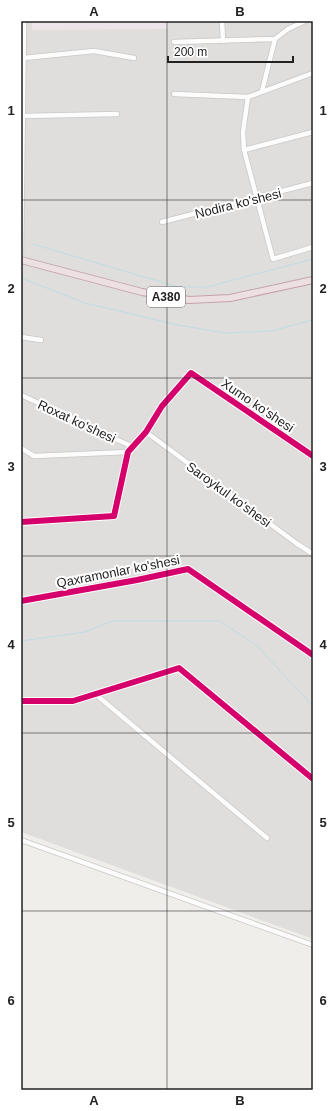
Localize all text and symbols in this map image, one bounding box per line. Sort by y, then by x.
text: A [89,4,99,19]
text: B [235,4,245,19]
scale bar [168,38,293,64]
text: 200 m [174,45,207,59]
text: 1 [7,103,15,118]
text: 1 [319,103,327,118]
street label: Nodira ko'shesi [193,185,283,221]
text: 2 [7,281,15,296]
text: 2 [319,281,327,296]
road number: A380 [147,287,185,307]
street label: Xumo ko'shesi [219,376,297,435]
street label: Roxat ko'shesi [35,397,118,446]
text: 3 [7,459,15,474]
street label: Saroykul ko'shesi [184,459,274,530]
text: 3 [319,459,327,474]
street label: Qaxramonlar ko'shesi [55,552,181,591]
text: 4 [7,637,15,652]
text: 4 [319,637,327,652]
text: 5 [7,815,15,830]
text: 5 [319,815,327,830]
text: 6 [7,993,15,1008]
text: 6 [319,993,327,1008]
text: A [89,1093,99,1108]
text: B [235,1093,245,1108]

